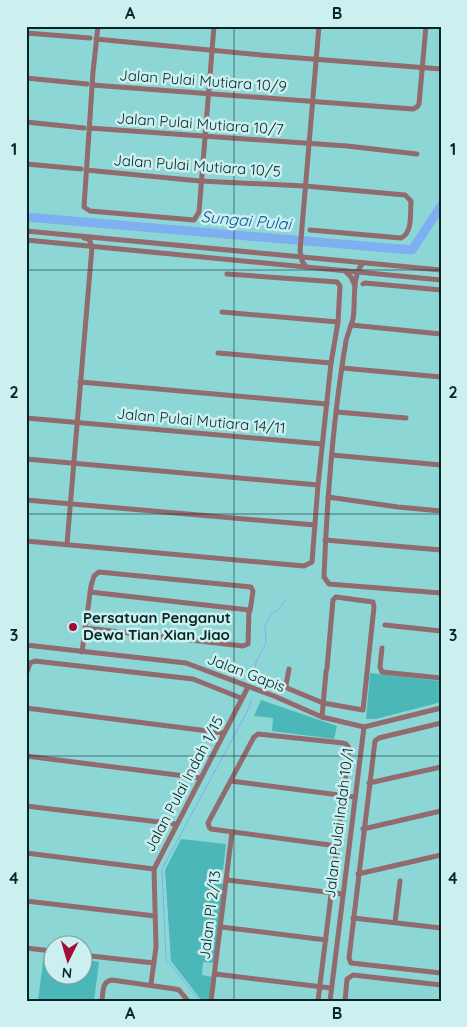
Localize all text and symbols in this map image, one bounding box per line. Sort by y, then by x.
text: A [125,3,136,23]
text: B [332,3,342,23]
street label: Jalan Pulai Mutiara 10/9 [119,65,288,96]
street label: Jalan Pulai Mutiara 10/7 [116,108,284,139]
text: 1 [11,139,17,159]
text: 1 [450,139,456,159]
street label: Jalan Pulai Mutiara 10/5 [113,150,281,181]
water label: Sungai Pulai [200,206,293,234]
text: 2 [9,382,19,402]
text: 2 [448,382,458,402]
street label: Jalan Pulai Mutiara 14/11 [116,404,286,437]
place label: Persatuan Penganut Dewa Tian Xian Jiao [83,608,231,644]
marker: Persatuan Penganut Dewa Tian Xian Jiao [67,621,79,633]
text: 3 [10,625,18,645]
text: 3 [449,625,457,645]
street label: Jalan Gapis [204,649,288,696]
street label: Jalan Pulai Indah 1/15 [140,713,227,855]
street label: Jalan Pulai Indah 10/1 [320,747,357,899]
text: 4 [9,868,19,888]
text: 4 [448,868,458,888]
street label: Jalan PI 2/13 [195,869,224,960]
north arrow [42,934,92,984]
text: N [61,964,73,982]
text: A [125,1003,136,1023]
text: B [332,1003,342,1023]

